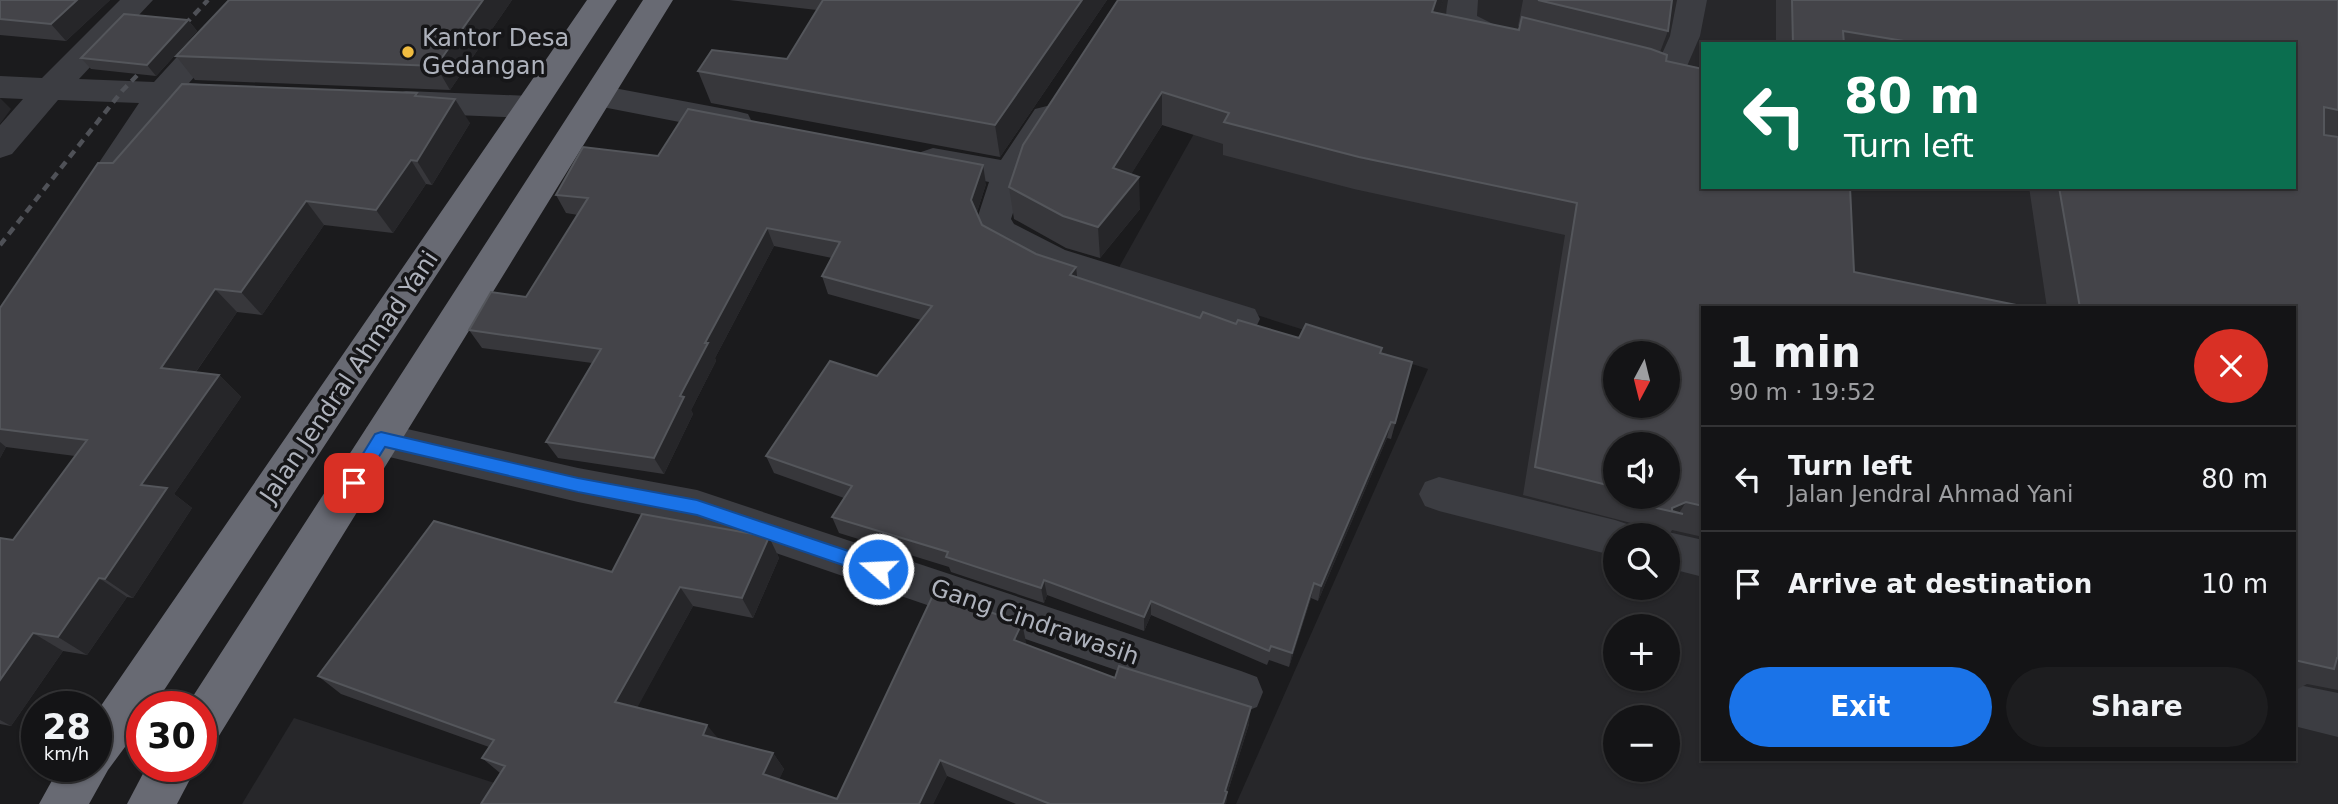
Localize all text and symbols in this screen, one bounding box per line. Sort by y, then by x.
place label: Kantor Desa Gedangan [422,24,569,80]
marker: Kantor Desa Gedangan [400,44,416,60]
text: 80 m [1844,68,1980,125]
icon: left [1729,70,1820,161]
text: Turn left [1844,127,1974,165]
street label: Jalan Jendral Ahmad Yani [253,246,444,510]
text: 1 min [1729,328,1861,377]
button: close [2194,329,2268,403]
north arrow [1603,341,1680,418]
map controls [1603,341,1680,782]
text: 90 m · 19:52 [1729,379,1876,405]
button: sound [1603,432,1680,509]
text: Turn left [1788,451,1912,481]
pin [324,453,384,513]
icon: left [1729,460,1767,498]
icon: arrive [335,464,373,502]
text: 80 m [2201,464,2268,494]
text: Jalan Jendral Ahmad Yani [1788,481,2073,507]
button: search [1603,523,1680,600]
position arrow [841,532,915,606]
icon: arrive [1729,565,1767,603]
text: Arrive at destination [1788,569,2092,599]
text: 10 m [2201,569,2268,599]
street label: Gang Cindrawasih [927,573,1143,671]
button: + [1603,614,1680,691]
button: Exit [1729,667,1992,747]
button: Share [2006,667,2268,747]
speed limit sign: 30 [126,691,217,782]
button: − [1603,705,1680,782]
text: 28 [42,707,91,747]
text: km/h [44,743,89,764]

